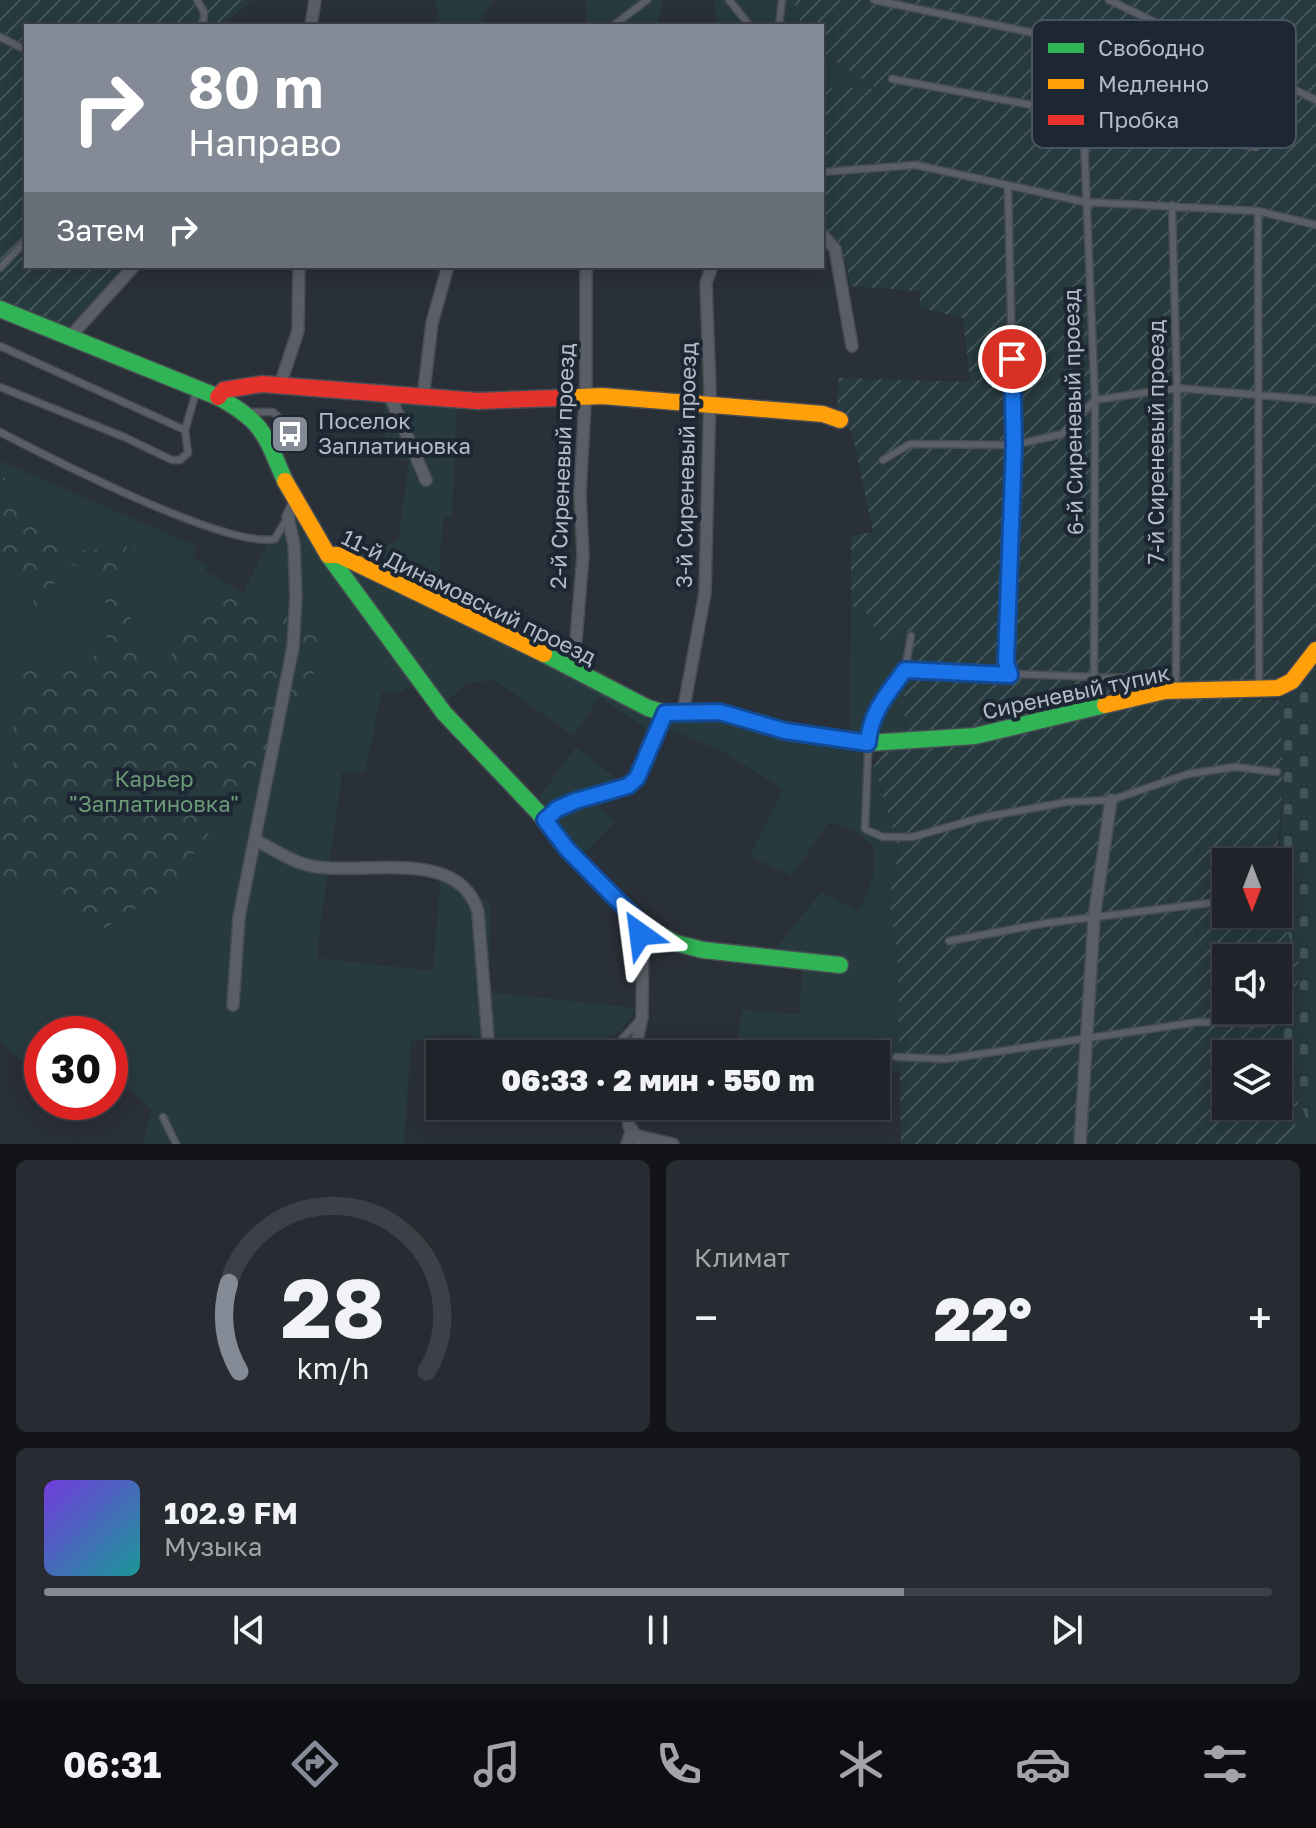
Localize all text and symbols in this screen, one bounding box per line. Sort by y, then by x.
legend [1032,20,1296,148]
text: Свободно [1098,34,1205,61]
text: 80 m [188,53,323,120]
icon: right [56,56,160,160]
text: Медленно [1098,70,1209,97]
text: Пробка [1098,106,1179,133]
text: Направо [188,121,342,164]
icon: right [161,208,205,252]
text: Затем [56,212,145,248]
street label: 6-й Сиреневый проезд [1057,289,1088,535]
street label: 7-й Сиреневый проезд [1142,320,1169,564]
pin [978,325,1046,393]
icon: arrive [990,337,1034,381]
street label: 3-й Сиреневый проезд [670,342,701,588]
street label: 2-й Сиреневый проезд [544,343,579,589]
place label: Поселок Заплатиновка [318,407,471,459]
bus stop icon: Поселок Заплатиновка [269,413,311,455]
street label: 11-й Динамовский проезд [337,523,601,670]
street label: Сиреневый тупик [980,658,1172,725]
park label: Карьер "Заплатиновка" [69,765,239,817]
north arrow [1212,848,1292,928]
map controls [1212,848,1292,1120]
position arrow [598,892,682,976]
button: sound [1212,944,1292,1024]
speed limit sign: 30 [24,1016,128,1120]
button: layers [1212,1040,1292,1120]
text: 06:33 · 2 мин · 550 m [501,1062,815,1098]
text: Климат [694,1242,790,1273]
text: 28 [281,1256,385,1356]
text: 22° [934,1282,1032,1354]
text: − [694,1291,718,1344]
text: + [1248,1291,1272,1344]
text: km/h [297,1351,369,1385]
text: 102.9 FM [164,1495,298,1531]
text: Музыка [164,1531,262,1562]
icon: previous [227,1608,271,1652]
icon: pause [636,1608,680,1652]
icon: next [1045,1608,1089,1652]
icon: directions [287,1736,343,1792]
icon: music [469,1736,525,1792]
icon: phone [651,1736,707,1792]
icon: climate [833,1736,889,1792]
icon: car [1015,1736,1071,1792]
icon: filters [1197,1736,1253,1792]
text: 06:31 [63,1743,161,1786]

